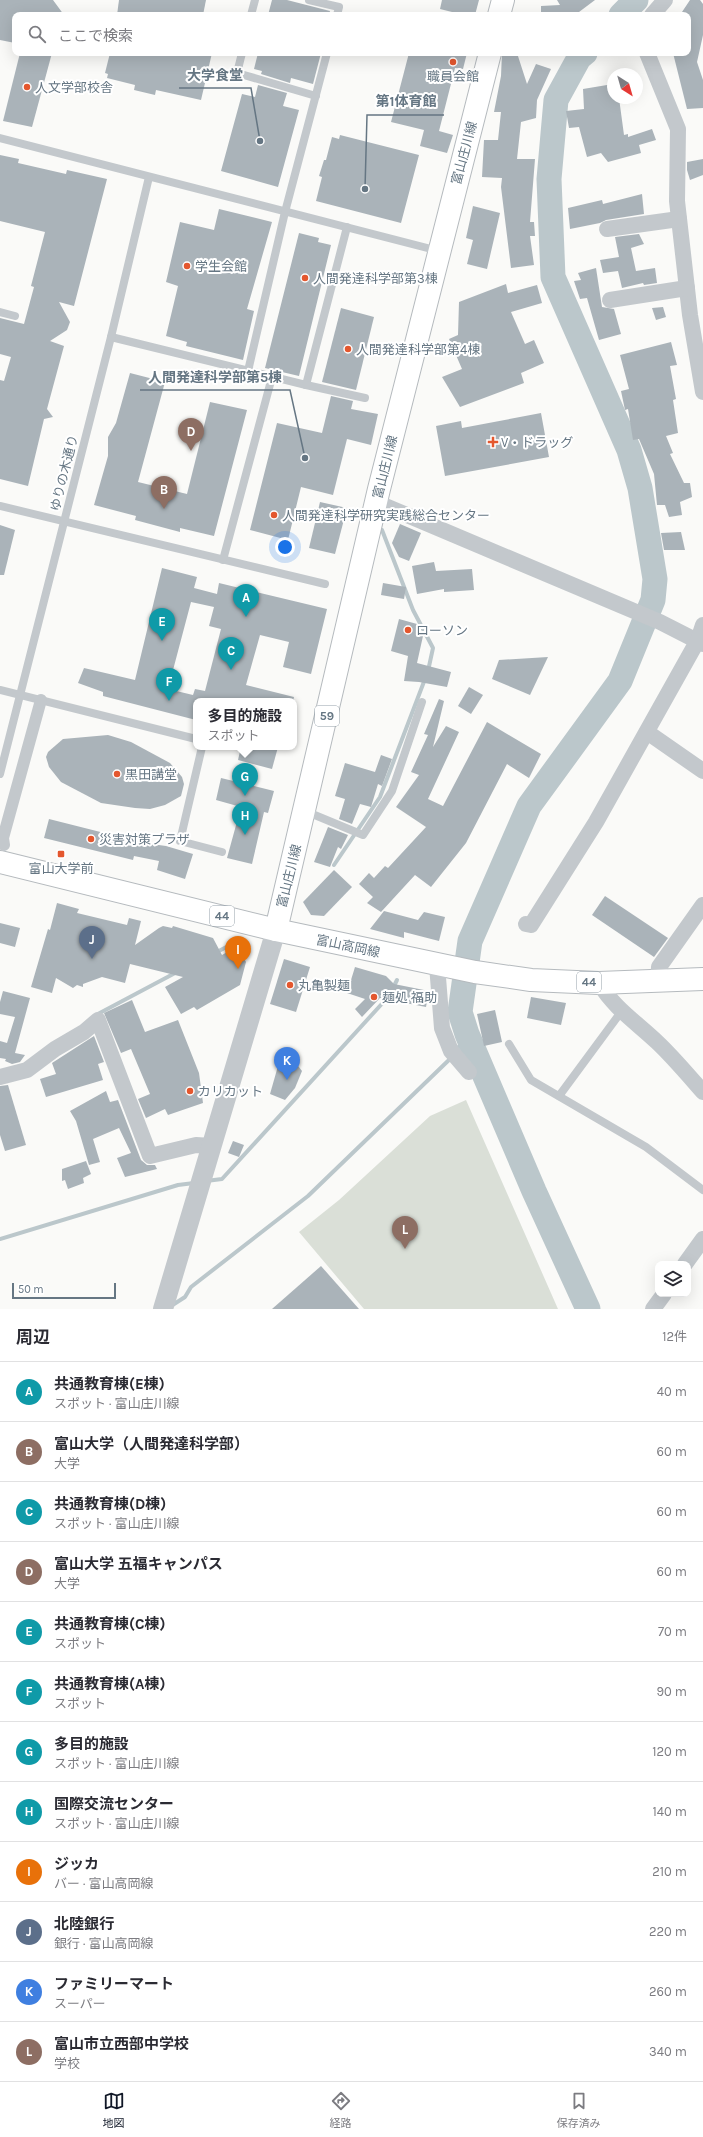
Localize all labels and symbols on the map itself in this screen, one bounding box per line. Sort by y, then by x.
marker: 職員会館 [448,57,458,67]
callout: 大学食堂 [179,62,251,88]
text: 大学食堂 [187,67,243,84]
north arrow [607,68,643,104]
place label: 職員会館 [427,69,479,84]
place label: 人文学部校舎 [35,80,113,95]
marker: 人文学部校舎 [22,82,32,92]
callout: 第1体育館 [367,89,444,115]
text: 第1体育館 [376,93,437,110]
street label: 富山庄川線 [448,120,480,186]
place label: 学生会館 [195,259,247,274]
marker: 学生会館 [182,261,192,271]
place label: 人間発達科学部第3棟 [313,271,438,286]
marker: 人間発達科学部第3棟 [300,273,310,283]
place label: 人間発達科学部第4棟 [356,342,480,357]
marker: 人間発達科学部第4棟 [343,344,353,354]
callout: 人間発達科学部第5棟 [140,364,290,390]
text: 人間発達科学部第5棟 [148,369,282,386]
pin: D [178,418,204,451]
street label: ゆりの木通り [47,433,81,513]
street label: 富山庄川線 [370,434,400,500]
place label: V・ドラッグ [501,435,573,450]
marker: V・ドラッグ [488,437,498,447]
pin: B [151,476,177,509]
place label: 人間発達科学研究実践総合センター [282,508,490,523]
marker: 人間発達科学研究実践総合センター [269,510,279,520]
your location [275,537,295,557]
pin: A [233,584,259,617]
pin: E [149,608,175,641]
place label: ローソン [416,623,468,638]
marker: ローソン [403,625,413,635]
pin: C [218,637,244,670]
pin: F [156,668,182,701]
road number: 59 [315,706,339,726]
pin: G [232,763,258,796]
place label: 黒田講堂 [125,767,177,782]
marker: 黒田講堂 [112,769,122,779]
pin: H [232,802,258,835]
place label: 災害対策プラザ [99,832,190,847]
marker: 災害対策プラザ [86,834,96,844]
street label: 富山庄川線 [274,843,304,909]
marker: 富山大学前 [56,849,66,859]
place label: 富山大学前 [28,861,94,876]
road number: 44 [210,906,234,926]
pin: J [79,926,105,959]
street label: 富山高岡線 [315,932,381,960]
pin: I [225,936,251,969]
road number: 44 [577,972,601,992]
place label: 丸亀製麺 [298,978,350,993]
marker: 丸亀製麺 [285,980,295,990]
place label: 麺処 福助 [382,990,437,1005]
marker: 麺処 福助 [369,992,379,1002]
pin: K [274,1047,300,1080]
place label: カリカット [198,1084,263,1099]
marker: カリカット [185,1086,195,1096]
pin: L [392,1216,418,1249]
scale bar [12,1281,116,1300]

